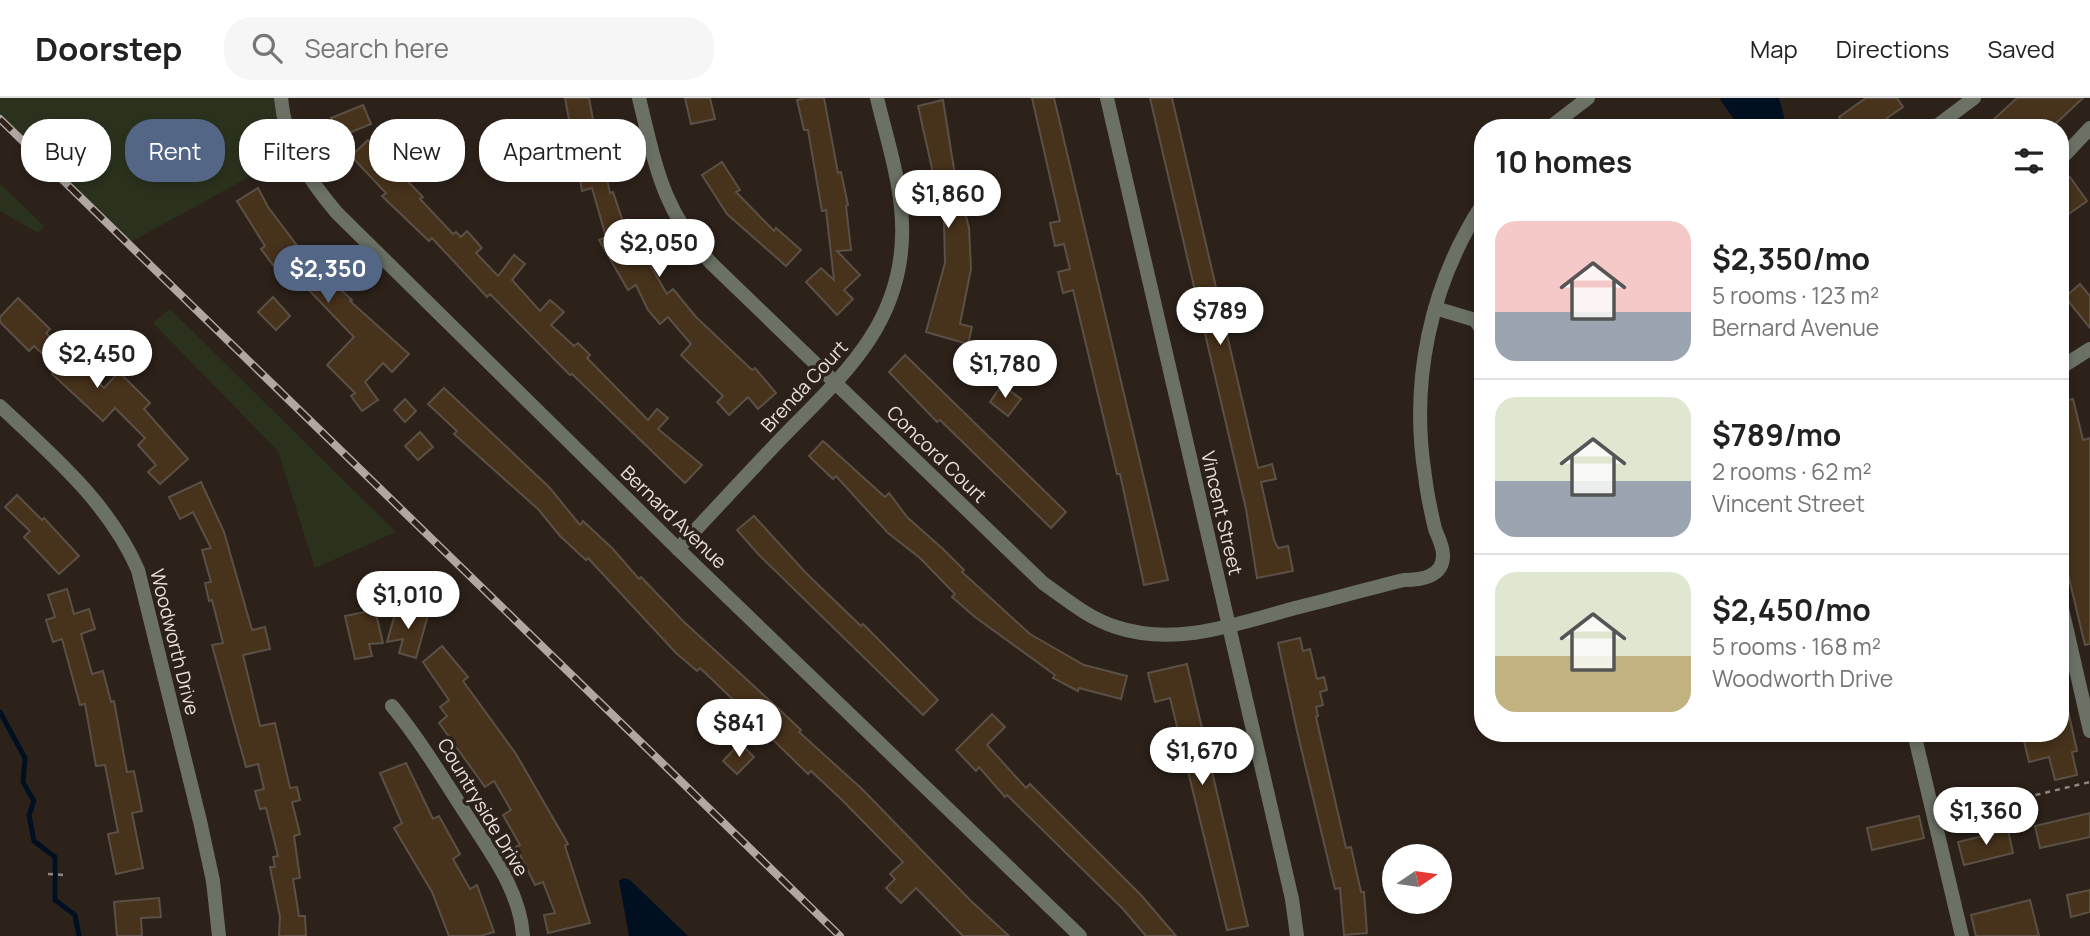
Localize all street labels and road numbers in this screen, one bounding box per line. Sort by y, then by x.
street label: Brenda Court [755,335,853,437]
street label: Concord Court [881,400,993,508]
street label: Vincent Street [1195,449,1249,577]
street label: Bernard Avenue [615,460,733,574]
street label: Woodworth Drive [144,566,206,718]
street label: Countryside Drive [431,733,535,881]

